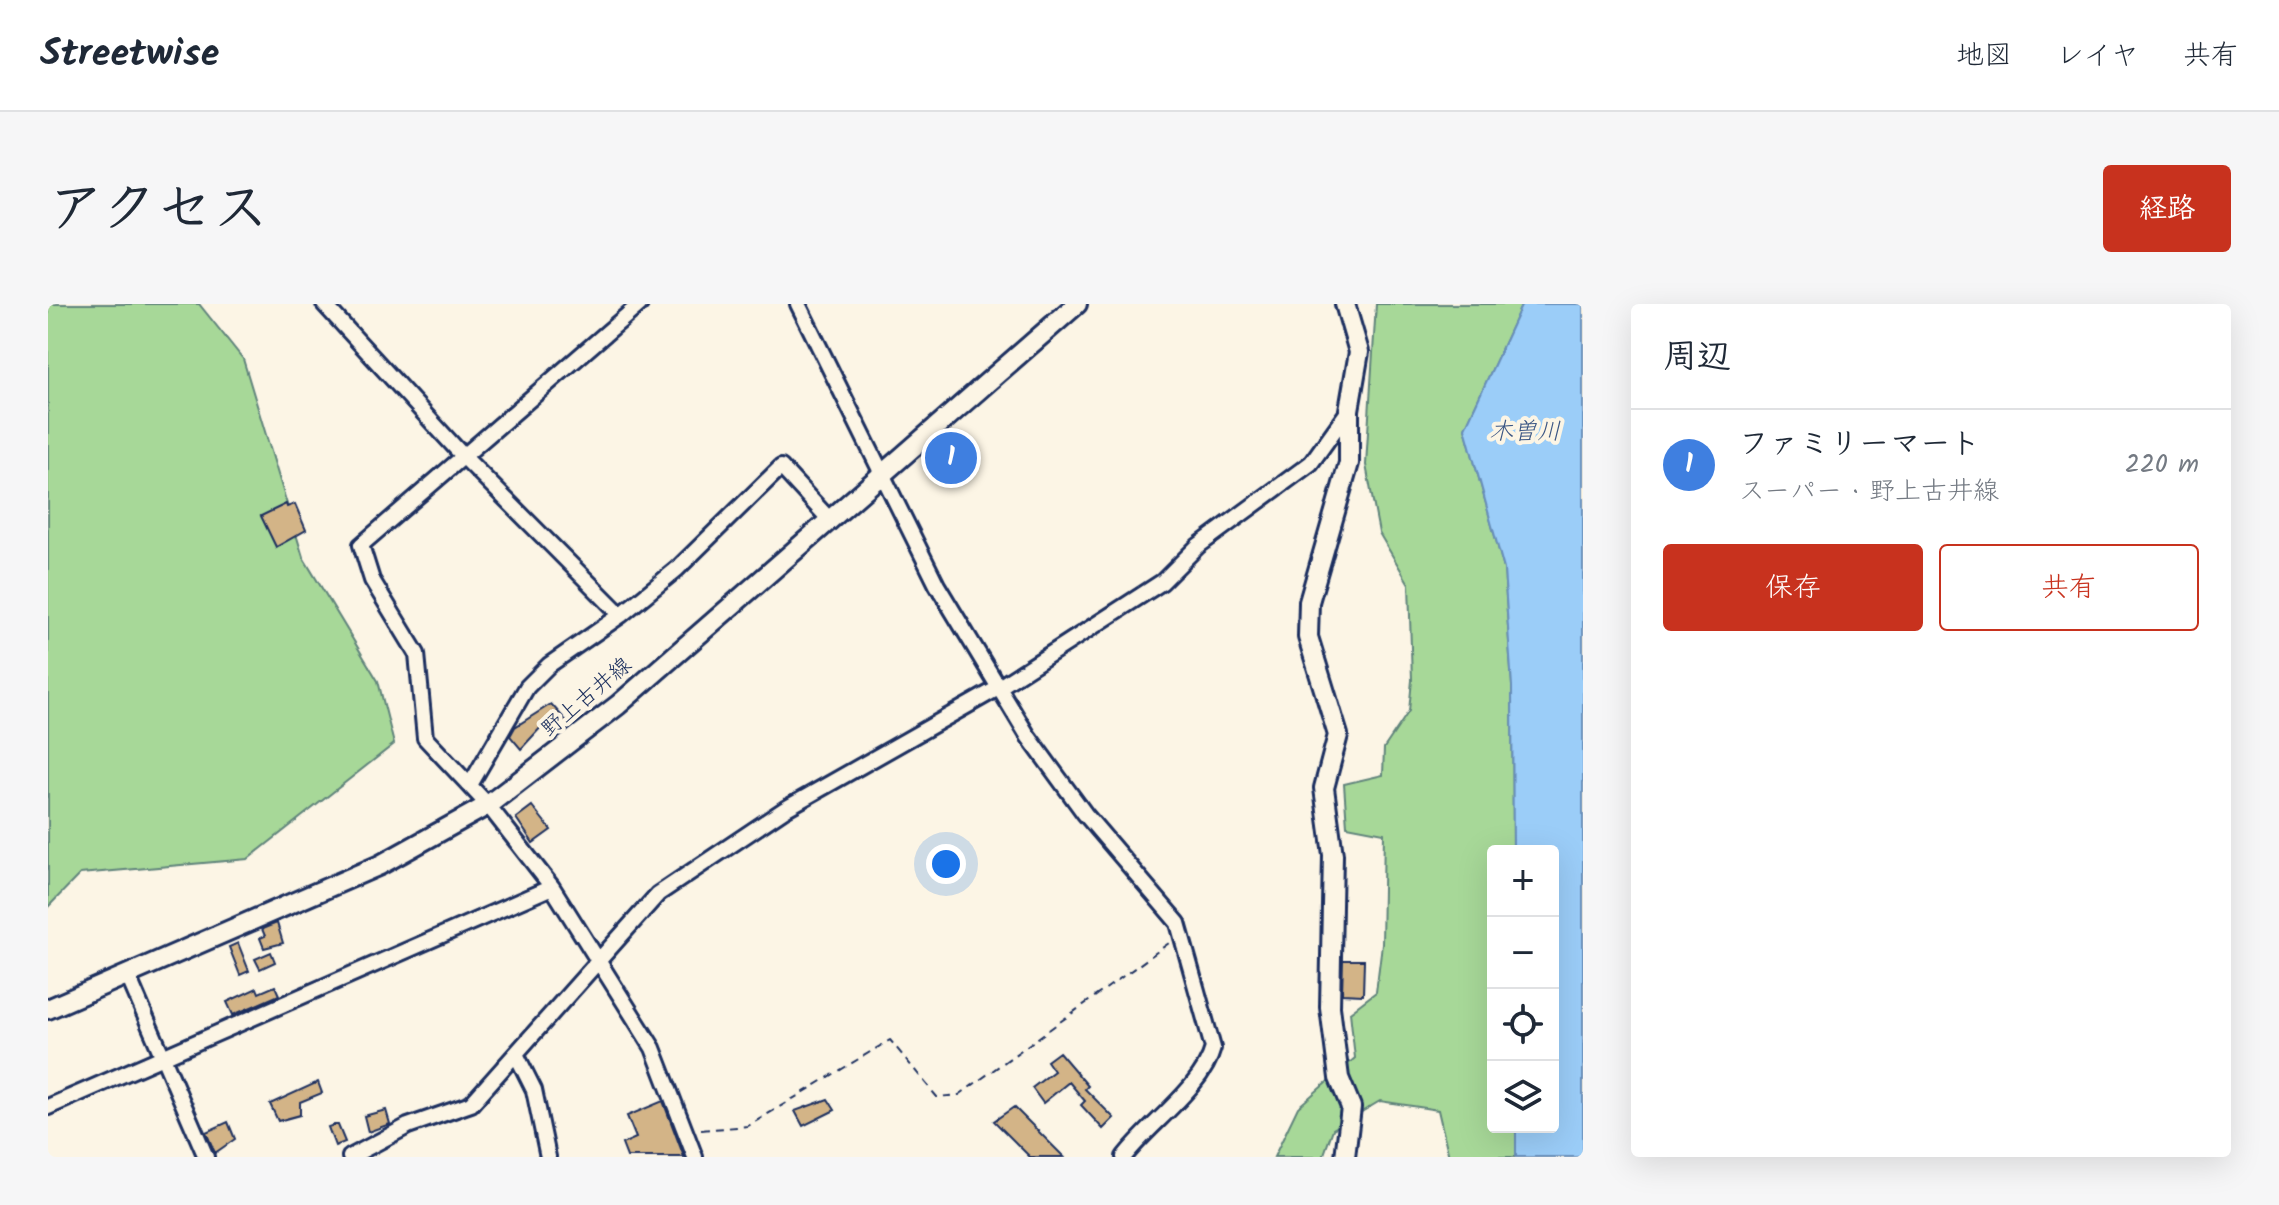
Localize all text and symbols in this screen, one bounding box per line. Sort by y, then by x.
text: Streetwise [40,25,219,85]
text: 地図 [1956,34,2012,79]
text: レイヤ [2056,34,2139,79]
text: 共有 [2183,34,2239,79]
button: 経路 [2103,165,2231,252]
text: アクセス [48,166,269,256]
text: 周辺 [1663,331,1731,385]
water label: 木曽川 [1489,413,1561,452]
text: ファミリーマート [1739,421,1980,469]
pin: 1 [925,428,977,488]
text: 1 [1685,444,1693,486]
text: 220 m [2125,444,2199,486]
text: スーパー · 野上古井線 [1739,471,1999,513]
button: 保存 [1663,544,1923,631]
button: 共有 [1939,544,2199,631]
street label: 野上古井線 [534,649,640,747]
your location [926,844,966,884]
map controls [1487,845,1559,1133]
button: + [1487,845,1559,917]
button: − [1487,917,1559,989]
button: locate [1487,989,1559,1061]
button: layers [1487,1061,1559,1133]

